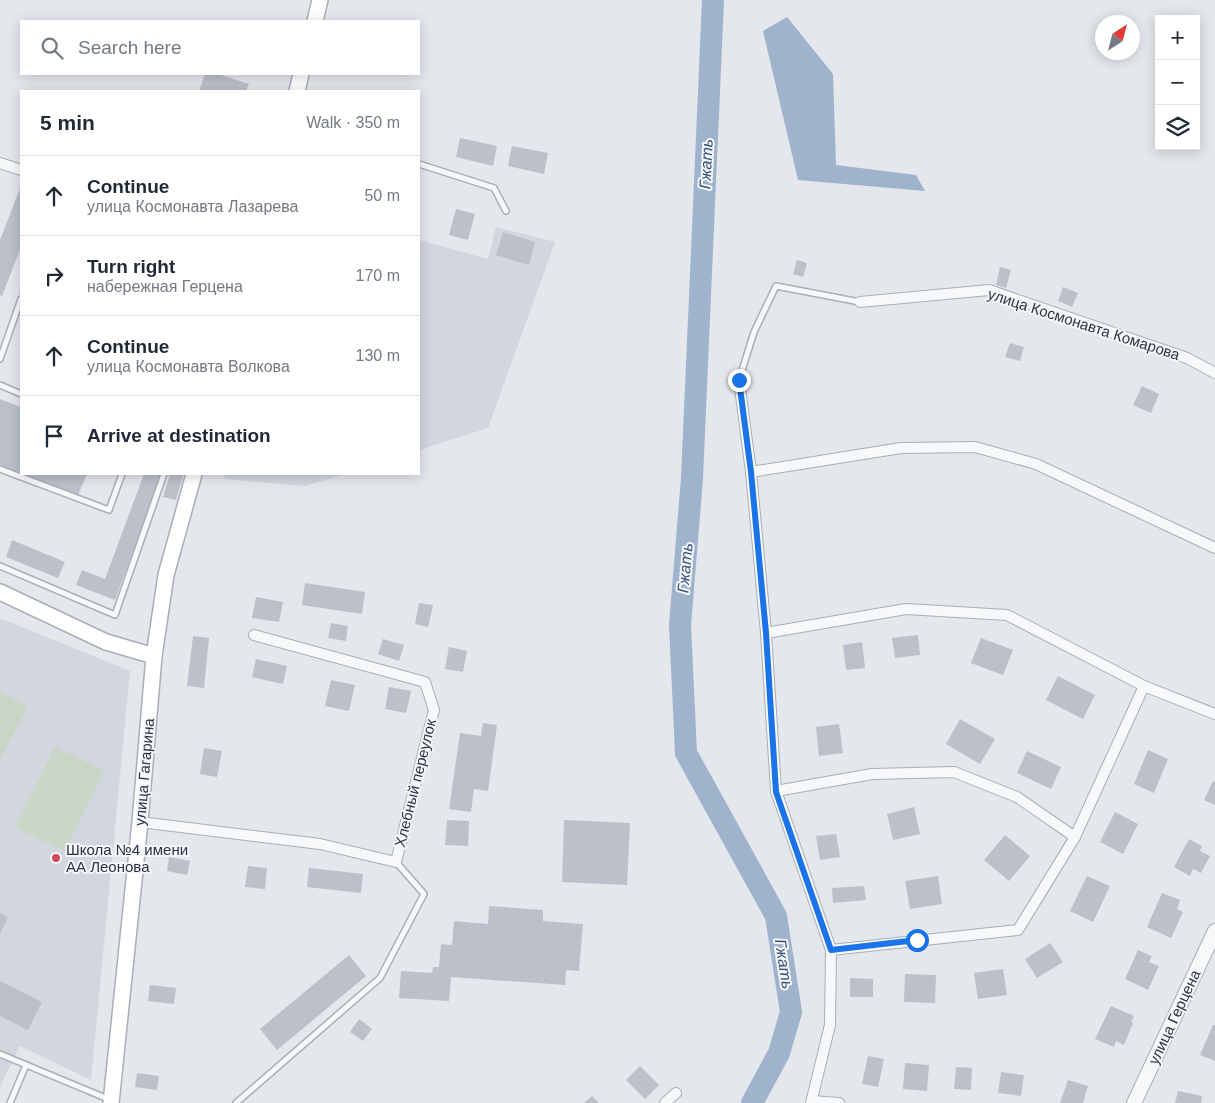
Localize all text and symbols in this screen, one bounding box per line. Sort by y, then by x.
north arrow [1095,15,1140,60]
map controls [1155,15,1200,150]
button: + [1155,15,1200,60]
search box [20,20,420,75]
icon: search [38,34,66,62]
text: Search here [78,37,182,58]
button: − [1155,60,1200,105]
button: layers [1155,105,1200,150]
text: 5 min [40,111,95,134]
text: Walk · 350 m [306,114,400,131]
water label: Гжать [696,138,716,190]
text: Continue [87,176,169,197]
icon: ahead [40,182,68,210]
text: 50 m [364,187,400,204]
text: улица Космонавта Лазарева [87,198,298,215]
text: Turn right [87,256,175,277]
icon: right [40,262,68,290]
text: 170 m [356,267,400,284]
text: набережная Герцена [87,278,243,295]
street label: улица Космонавта Комарова [986,285,1183,363]
text: Continue [87,336,169,357]
icon: ahead [40,342,68,370]
text: 130 m [356,347,400,364]
text: улица Космонавта Волкова [87,358,290,375]
route end [728,369,751,392]
icon: arrive [40,422,68,450]
text: Arrive at destination [87,425,271,446]
water label: Гжать [674,542,696,594]
street label: улица Гагарина [131,717,157,826]
street label: Хлебный переулок [391,717,439,849]
place label: Школа №4 имени АА Леонова [66,841,188,875]
marker: Школа №4 имени АА Леонова [50,852,62,864]
route start [906,929,929,952]
water label: Гжать [772,938,796,990]
street label: улица Герцена [1145,966,1204,1067]

